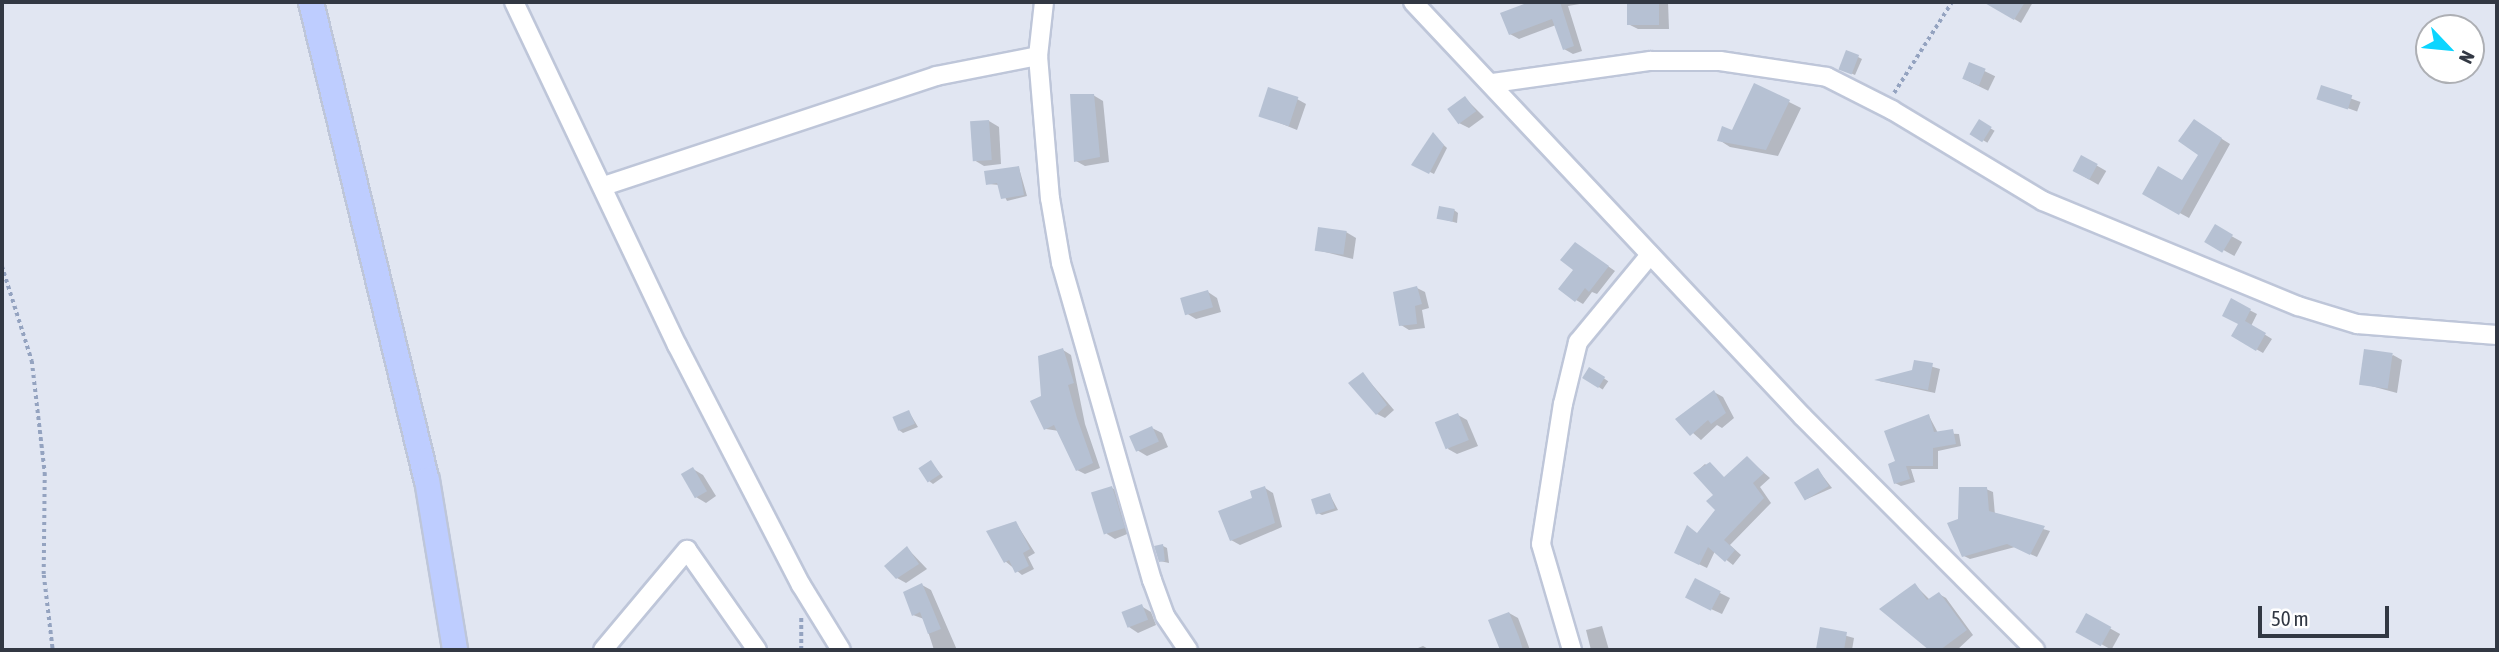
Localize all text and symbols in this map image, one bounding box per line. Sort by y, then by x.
north arrow [2415,14,2485,84]
text: N [2455,47,2479,67]
scale bar [2261,592,2392,636]
text: 50 m [2271,606,2309,630]

